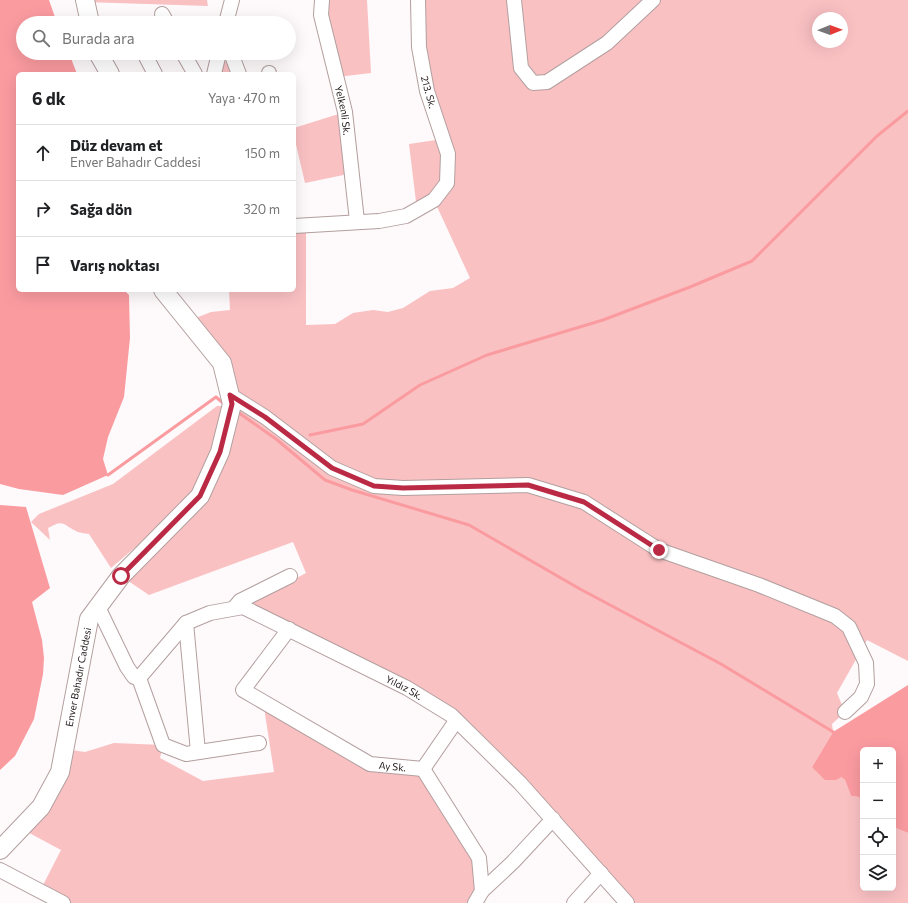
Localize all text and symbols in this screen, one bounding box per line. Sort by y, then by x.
north arrow [812,12,848,48]
search box [16,16,296,60]
icon: search [30,27,52,49]
text: Burada ara [62,29,135,47]
street label: 213. Sk. [419,74,439,110]
street label: Yelkenli Sk. [333,84,354,136]
text: 6 dk [32,88,65,109]
text: Yaya · 470 m [208,90,280,106]
text: Düz devam et [70,136,163,154]
icon: ahead [32,142,54,164]
text: 150 m [245,145,280,161]
text: Enver Bahadır Caddesi [70,154,201,170]
icon: right [32,198,54,220]
text: Sağa dön [70,200,132,218]
text: 320 m [243,201,280,217]
icon: arrive [32,254,54,276]
text: Varış noktası [70,256,160,274]
route end [650,541,668,559]
route start [112,567,130,585]
street label: Enver Bahadır Caddesi [63,626,93,728]
street label: Yıldız Sk. [384,673,425,702]
map controls [860,747,896,891]
button: + [860,747,896,783]
street label: Ay Sk. [378,759,407,773]
button: − [860,783,896,819]
button: locate [860,819,896,855]
button: layers [860,855,896,891]

